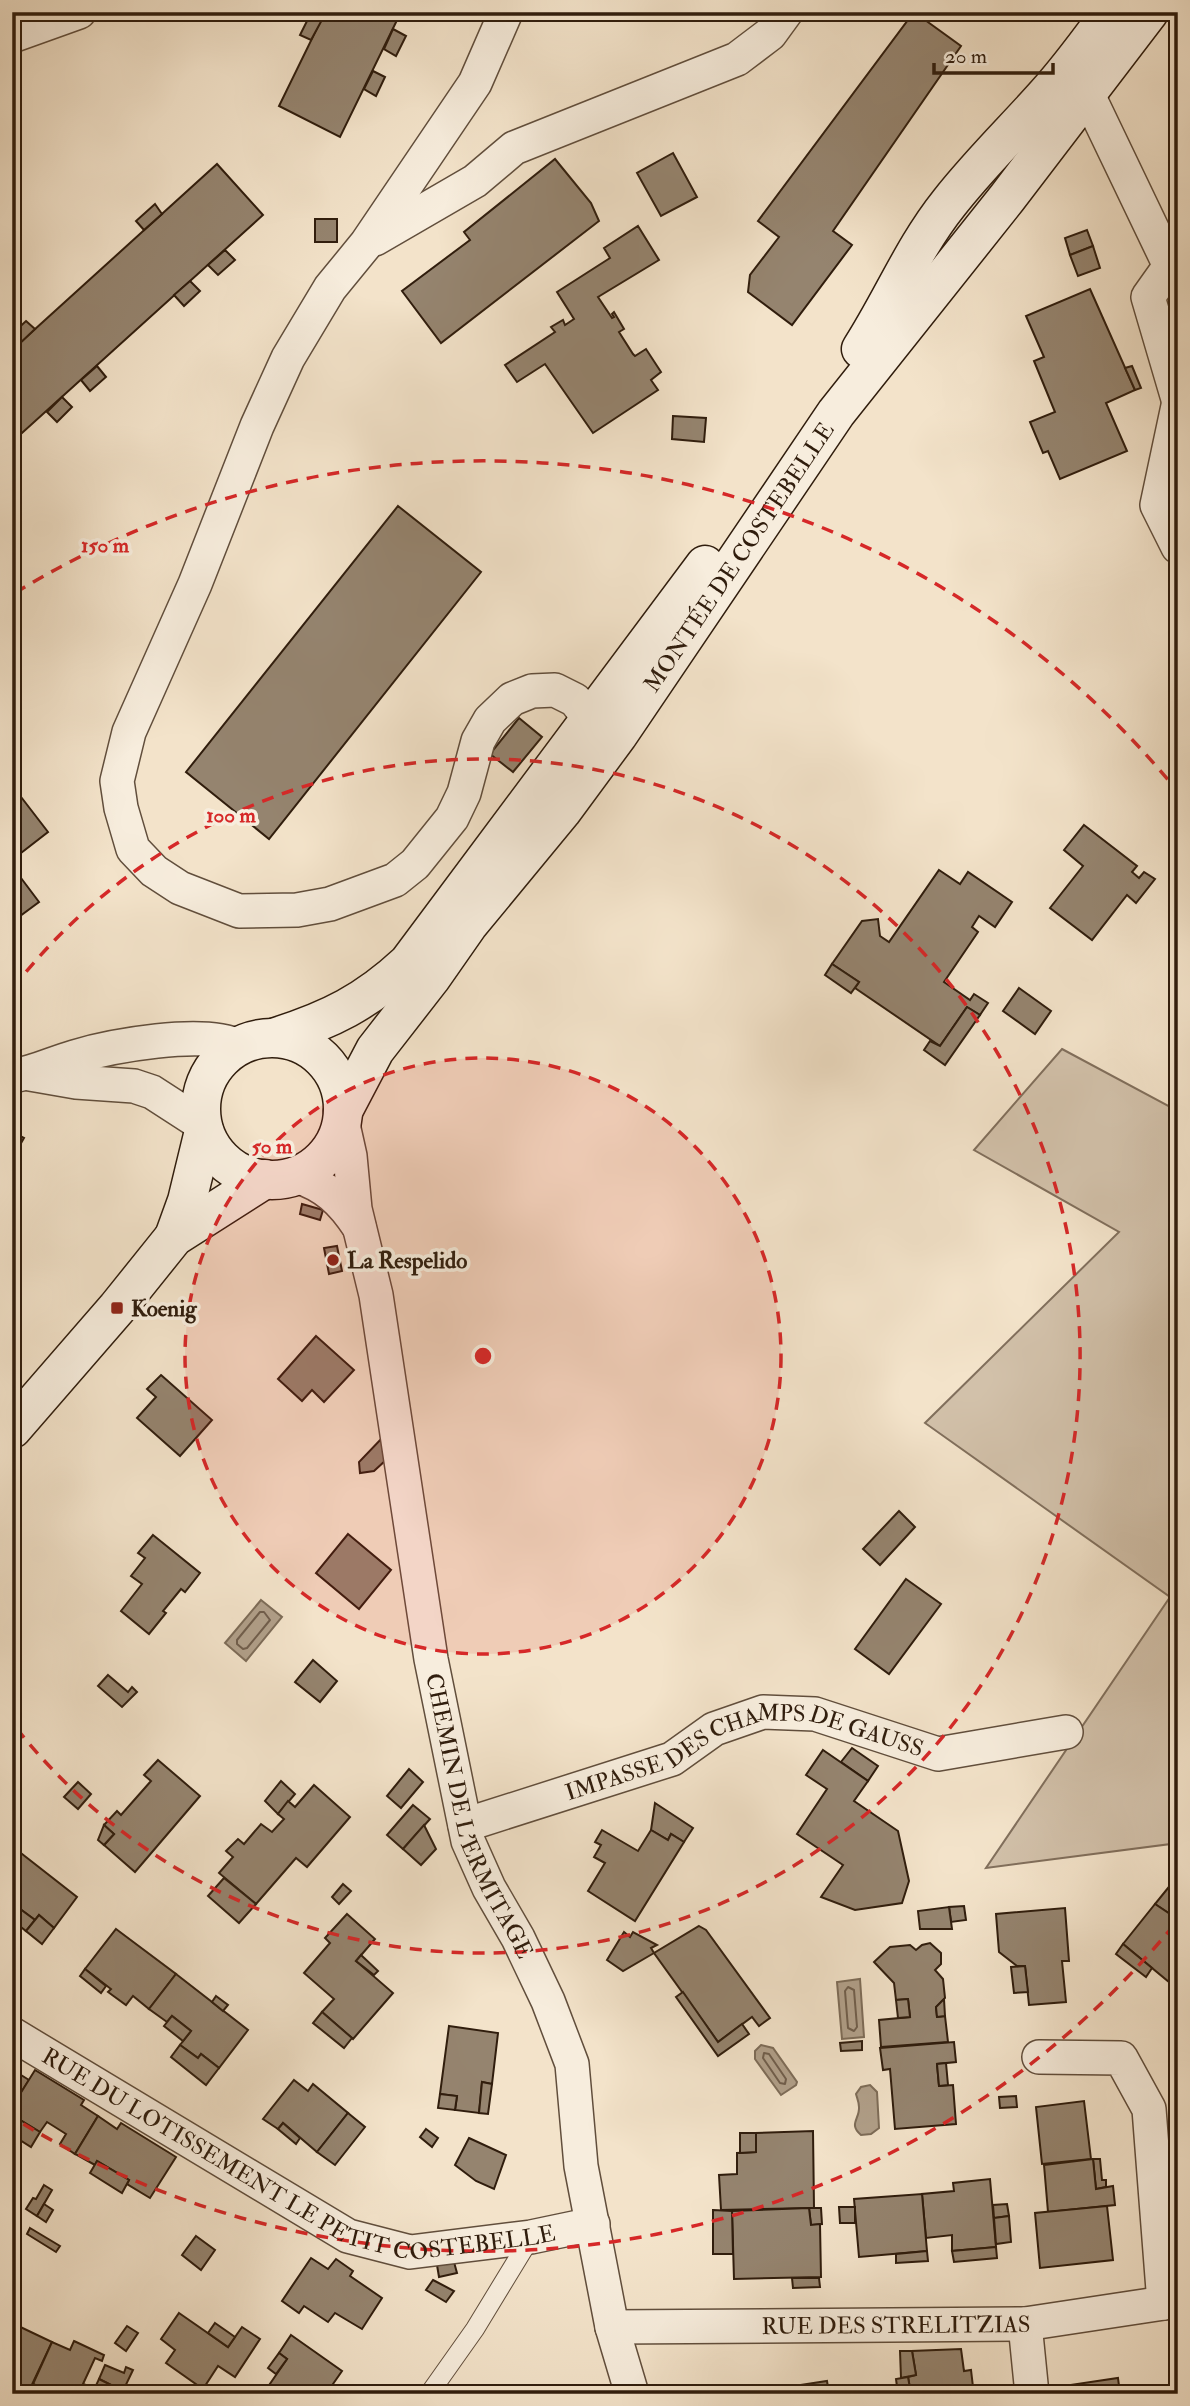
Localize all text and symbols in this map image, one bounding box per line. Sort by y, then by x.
scale bar [934,32,1054,76]
text: 20 m [945,43,987,70]
street label: MONTÉE DE COSTEBELLE [637,416,840,697]
text: 150 m [81,532,130,559]
text: 100 m [206,802,257,829]
text: 50 m [252,1133,293,1160]
place label: La Respelido [347,1246,467,1276]
marker: La Respelido [325,1252,341,1268]
place label: Koenig [131,1294,198,1324]
marker: Koenig [109,1300,125,1316]
centre of rings [471,1344,495,1368]
street label: CHEMIN DE L'ERMITAGE [420,1671,540,1963]
street label: IMPASSE DES CHAMPS DE GAUSS [561,1697,927,1807]
street label: RUE DU LOTISSEMENT LE PETIT COSTEBELLE [37,2041,558,2266]
street label: RUE DES STRELITZIAS [761,2309,1031,2340]

